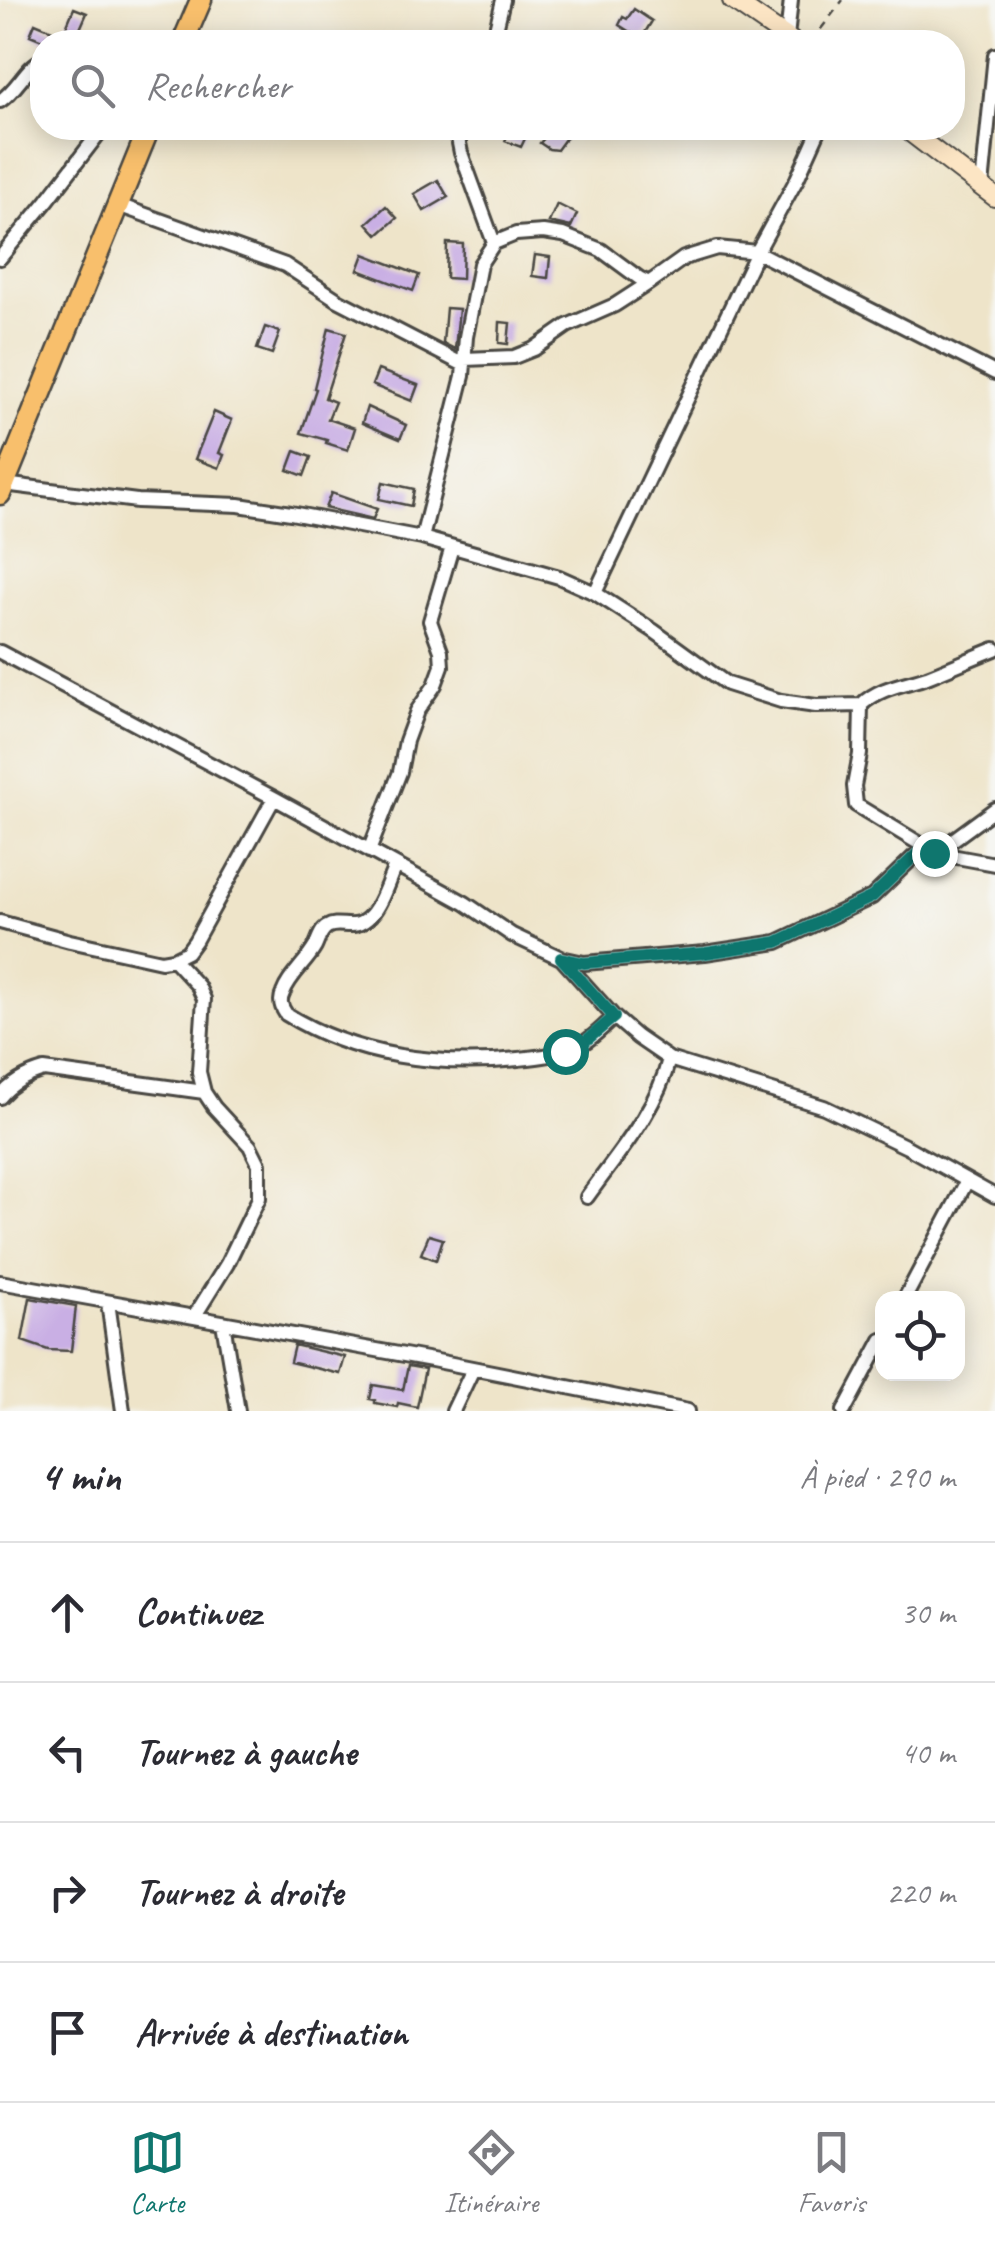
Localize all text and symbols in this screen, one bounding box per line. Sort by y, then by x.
search box [30,30,965,140]
icon: search [65,58,120,113]
text: Rechercher [145,62,291,109]
route end [912,831,958,877]
route start [543,1029,589,1075]
map controls [875,1291,965,1381]
button: locate [875,1291,965,1381]
text: 4 min [40,1450,120,1503]
text: À pied · 290 m [800,1456,955,1497]
icon: ahead [40,1585,95,1640]
text: Continuez [135,1589,261,1636]
text: 30 m [901,1592,955,1633]
icon: left [40,1725,95,1780]
text: Tournez à gauche [135,1729,356,1776]
text: 40 m [901,1732,955,1773]
icon: right [40,1865,95,1920]
text: Tournez à droite [135,1869,343,1916]
text: 220 m [886,1872,955,1913]
icon: arrive [40,2005,95,2060]
text: Arrivée à destination [135,2009,407,2056]
tab: Carte [130,2125,185,2220]
tab: Itinéraire [444,2125,538,2220]
tab: Favoris [798,2125,865,2220]

